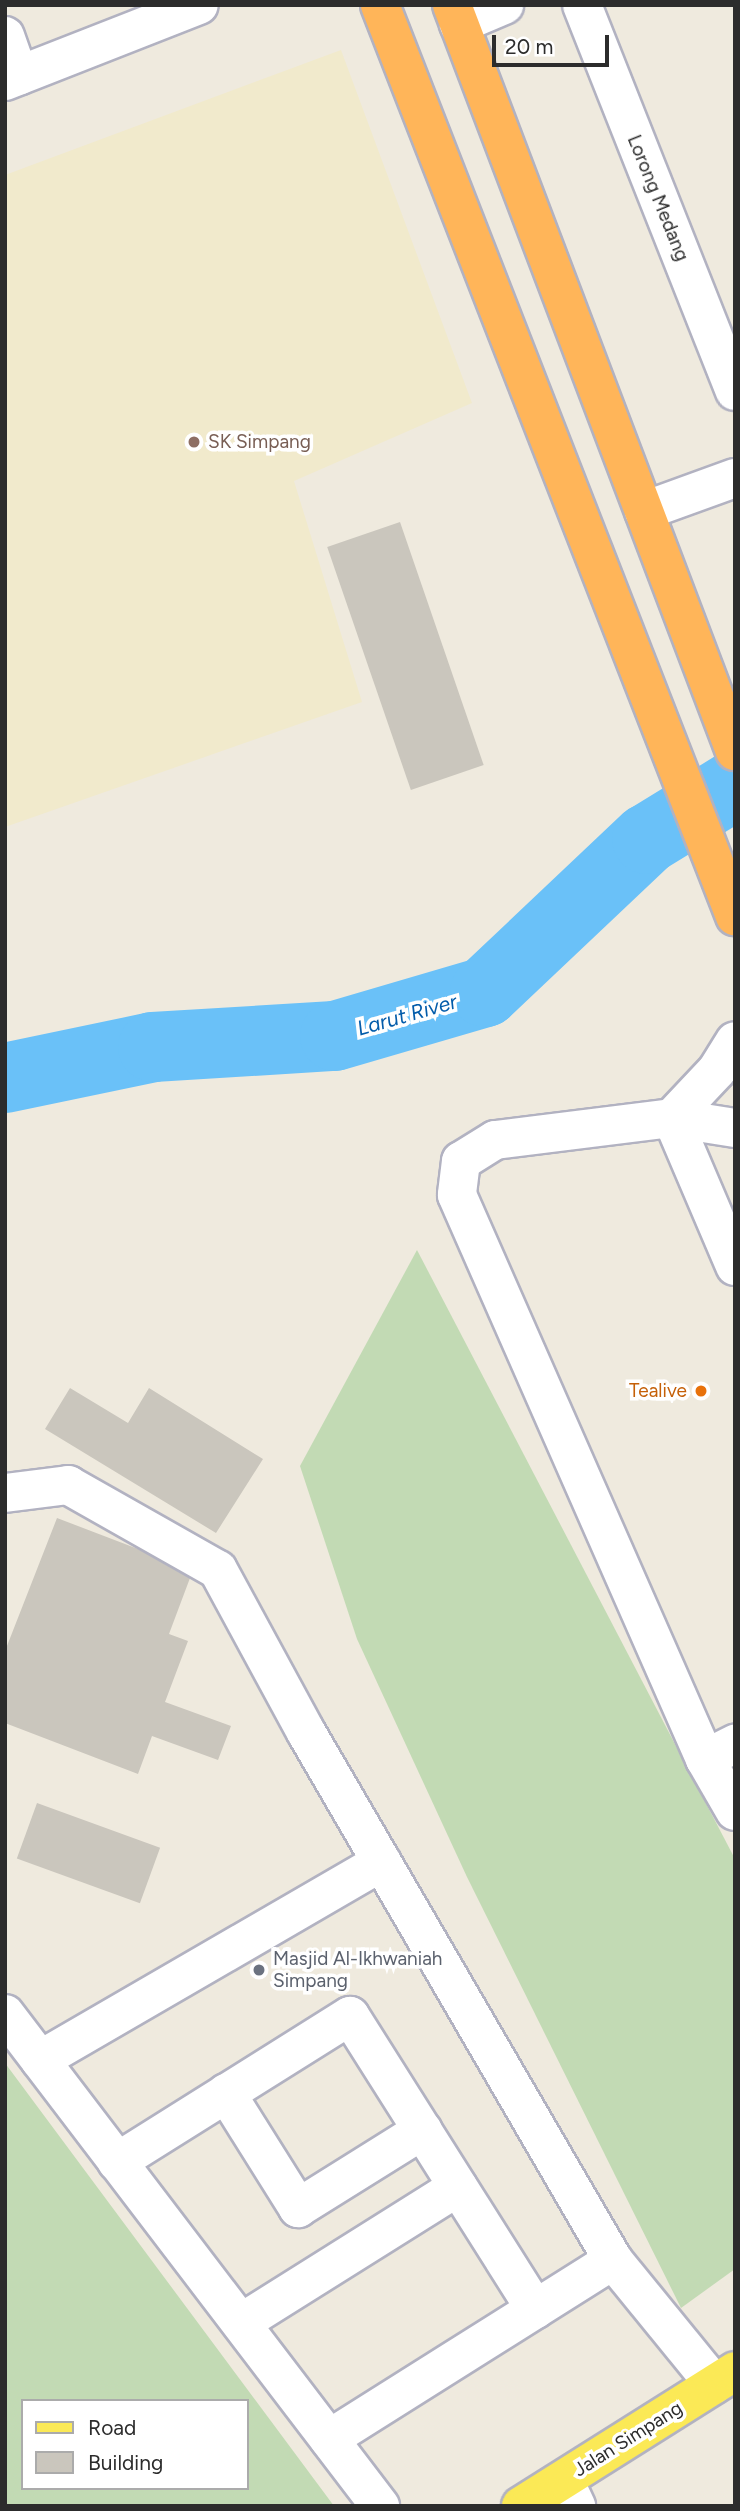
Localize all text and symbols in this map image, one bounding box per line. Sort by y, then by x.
scale bar [495,21,612,65]
text: 20 m [505,34,553,59]
street label: Lorong Medang [622,132,694,264]
place label: SK Simpang [208,431,311,453]
marker: SK Simpang [186,434,202,450]
water label: Larut River [354,989,460,1041]
place label: Tealive [629,1380,687,1402]
marker: Tealive [693,1383,709,1399]
place label: Masjid Al-Ikhwaniah Simpang [273,1948,442,1992]
marker: Masjid Al-Ikhwaniah Simpang [251,1962,267,1978]
street label: Jalan Simpang [570,2397,686,2481]
legend [21,2399,248,2490]
text: Road [88,2415,136,2440]
text: Building [88,2450,163,2475]

